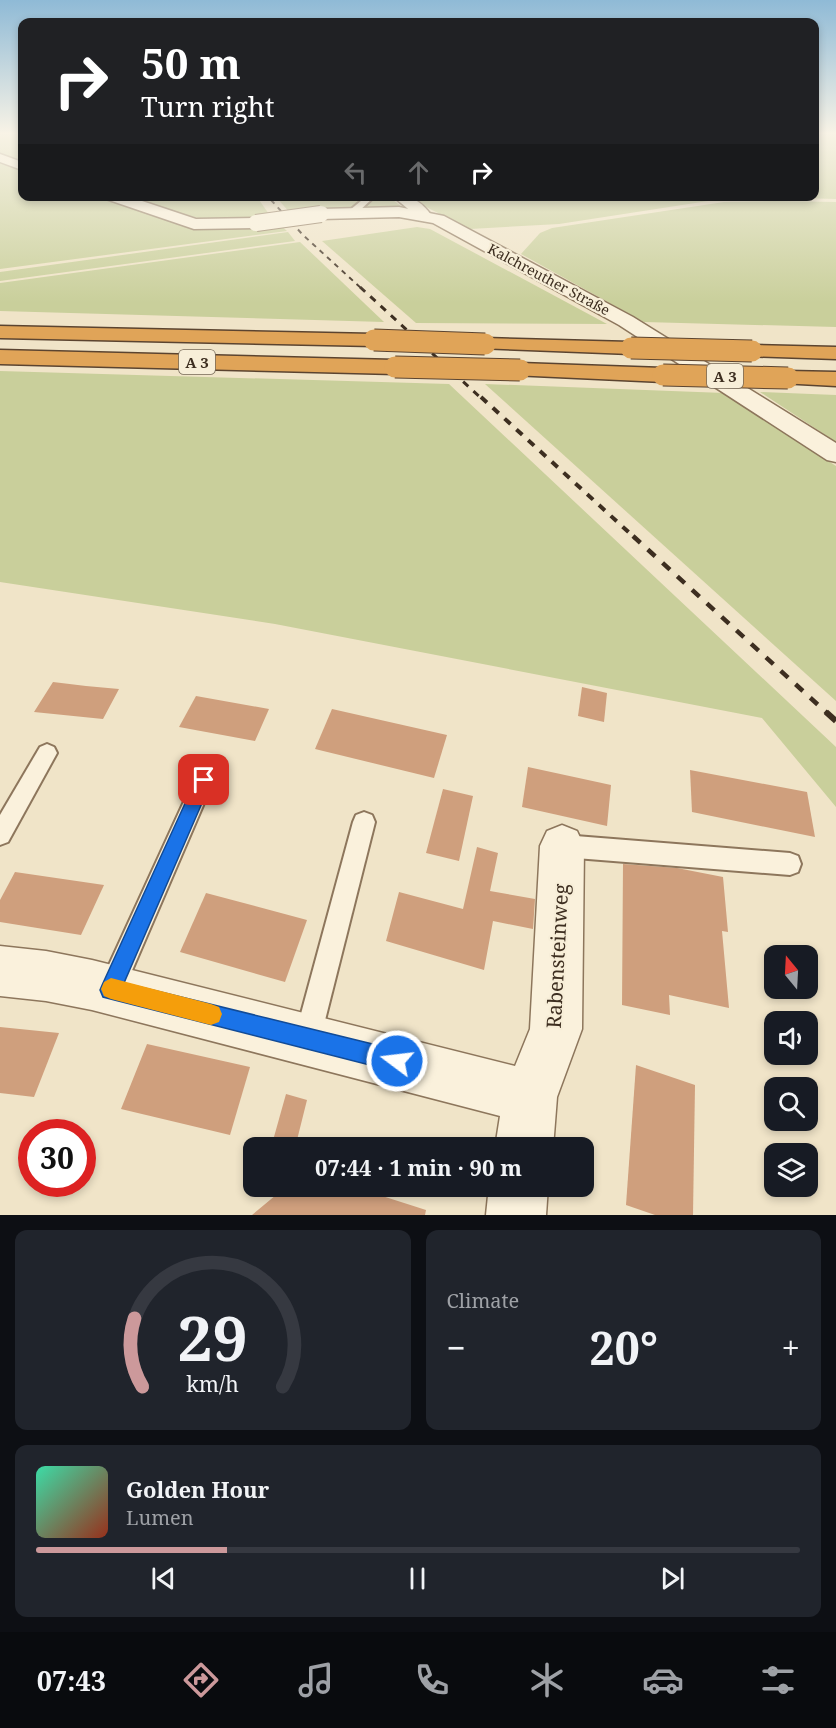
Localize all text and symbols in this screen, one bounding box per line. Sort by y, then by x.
text: 50 m [141,34,241,91]
icon: right [42,42,120,120]
text: Turn right [141,88,274,125]
icon: left [339,156,372,189]
icon: ahead [402,156,435,189]
icon: right [465,156,498,189]
street label: Kalchreuther Straße [485,239,613,319]
road number: A 3 [179,350,215,374]
road number: A 3 [707,364,743,388]
pin [178,754,229,805]
icon: arrive [187,763,220,796]
street label: Rabensteinweg [540,883,574,1029]
north arrow [764,945,818,999]
map controls [764,945,818,1197]
button: sound [764,1011,818,1065]
position arrow [365,1029,429,1093]
button: search [764,1077,818,1131]
speed limit sign: 30 [18,1119,96,1197]
button: layers [764,1143,818,1197]
text: 07:44 · 1 min · 90 m [315,1152,522,1182]
text: Climate [447,1287,519,1314]
text: 29 [177,1294,248,1379]
text: 20° [589,1317,658,1378]
text: − [447,1325,466,1370]
text: + [782,1325,800,1370]
text: km/h [186,1369,239,1398]
text: Golden Hour [126,1474,269,1504]
text: Lumen [126,1504,194,1531]
icon: previous [147,1562,180,1595]
icon: pause [401,1562,434,1595]
icon: next [656,1562,689,1595]
icon: directions [180,1659,222,1701]
icon: music [295,1659,337,1701]
icon: phone [411,1659,453,1701]
icon: climate [526,1659,568,1701]
icon: car [642,1659,684,1701]
icon: filters [757,1659,799,1701]
text: 07:43 [37,1662,106,1699]

